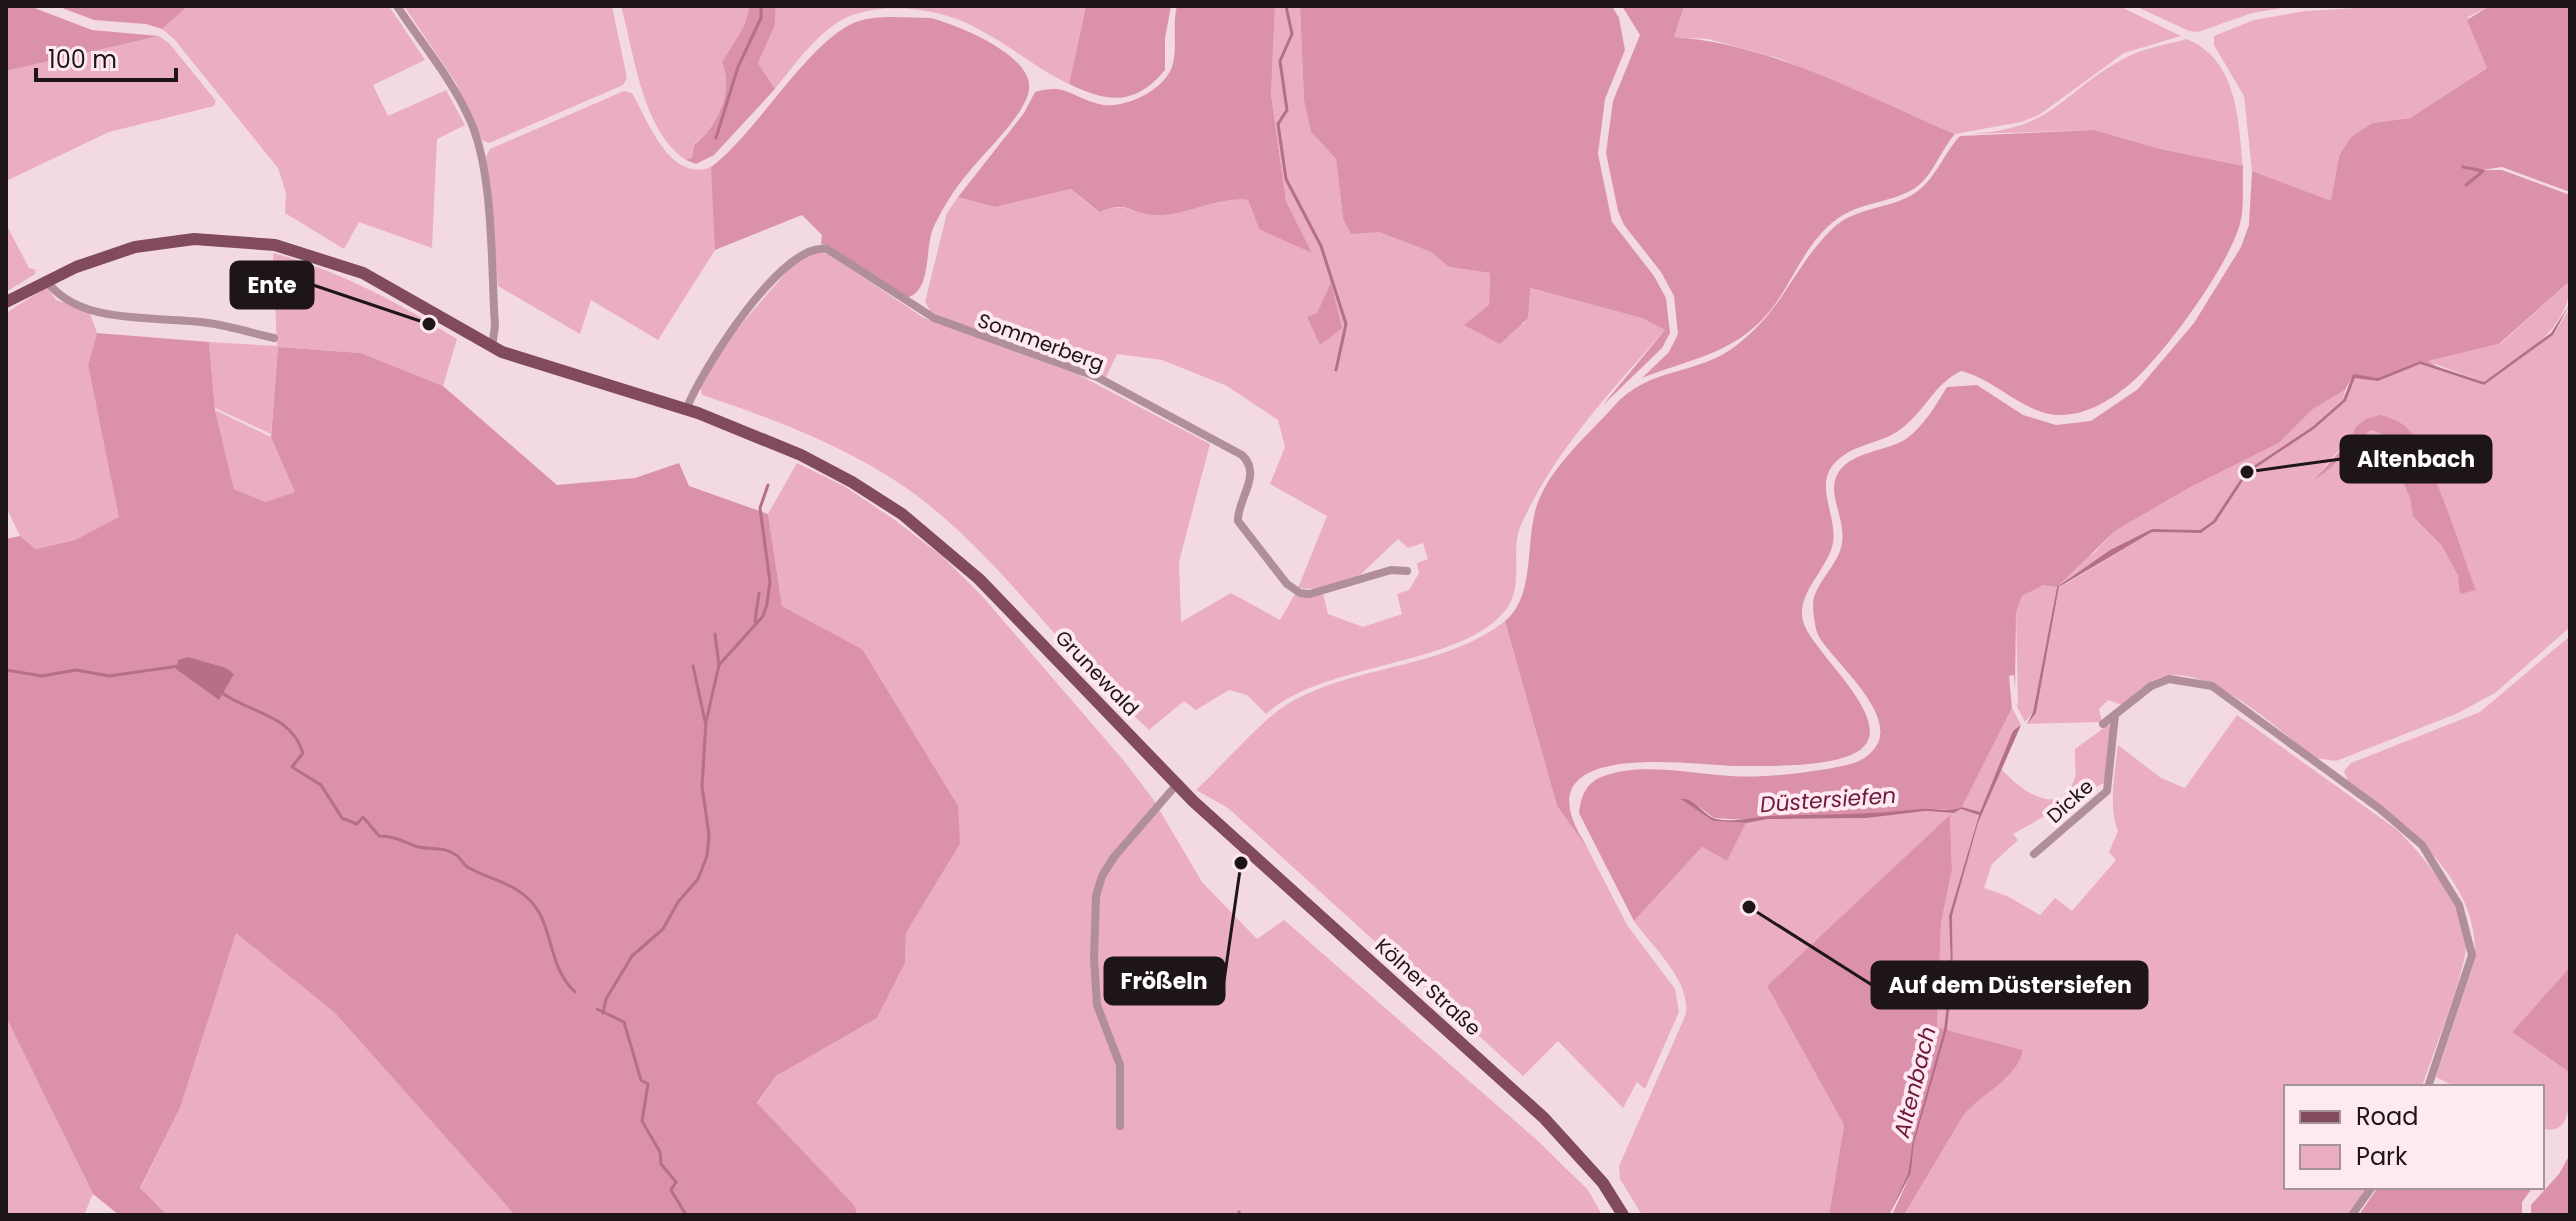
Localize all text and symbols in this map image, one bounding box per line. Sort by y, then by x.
scale bar [36,32,176,82]
text: 100 m [48,43,117,76]
callout: Ente [231,262,313,308]
text: Ente [247,270,297,301]
street label: Sommerberg [974,306,1108,378]
callout: Altenbach [2341,436,2491,482]
text: Altenbach [2357,444,2475,475]
street label: Grunewald [1049,624,1145,722]
street label: Dicke [2041,773,2099,829]
water label: Düstersiefen [1759,780,1897,820]
street label: Kölner Straße [1369,932,1487,1042]
callout: Frößeln [1105,958,1224,1004]
callout: Auf dem Düstersiefen [1872,962,2147,1008]
text: Frößeln [1120,966,1208,997]
text: Auf dem Düstersiefen [1888,970,2132,1001]
water label: Altenbach [1886,1023,1944,1142]
legend [2284,1085,2544,1189]
text: Road [2356,1100,2418,1133]
text: Park [2356,1140,2408,1173]

